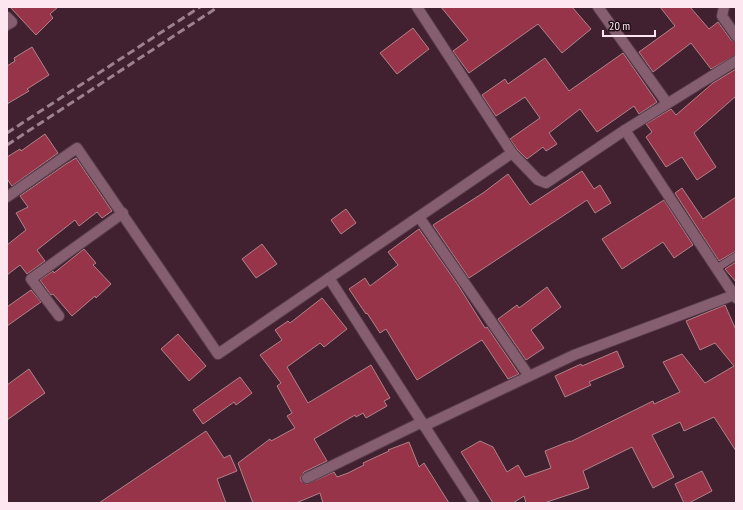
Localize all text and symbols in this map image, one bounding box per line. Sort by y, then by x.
scale bar [603,12,655,38]
text: 20 m [609,18,630,33]

